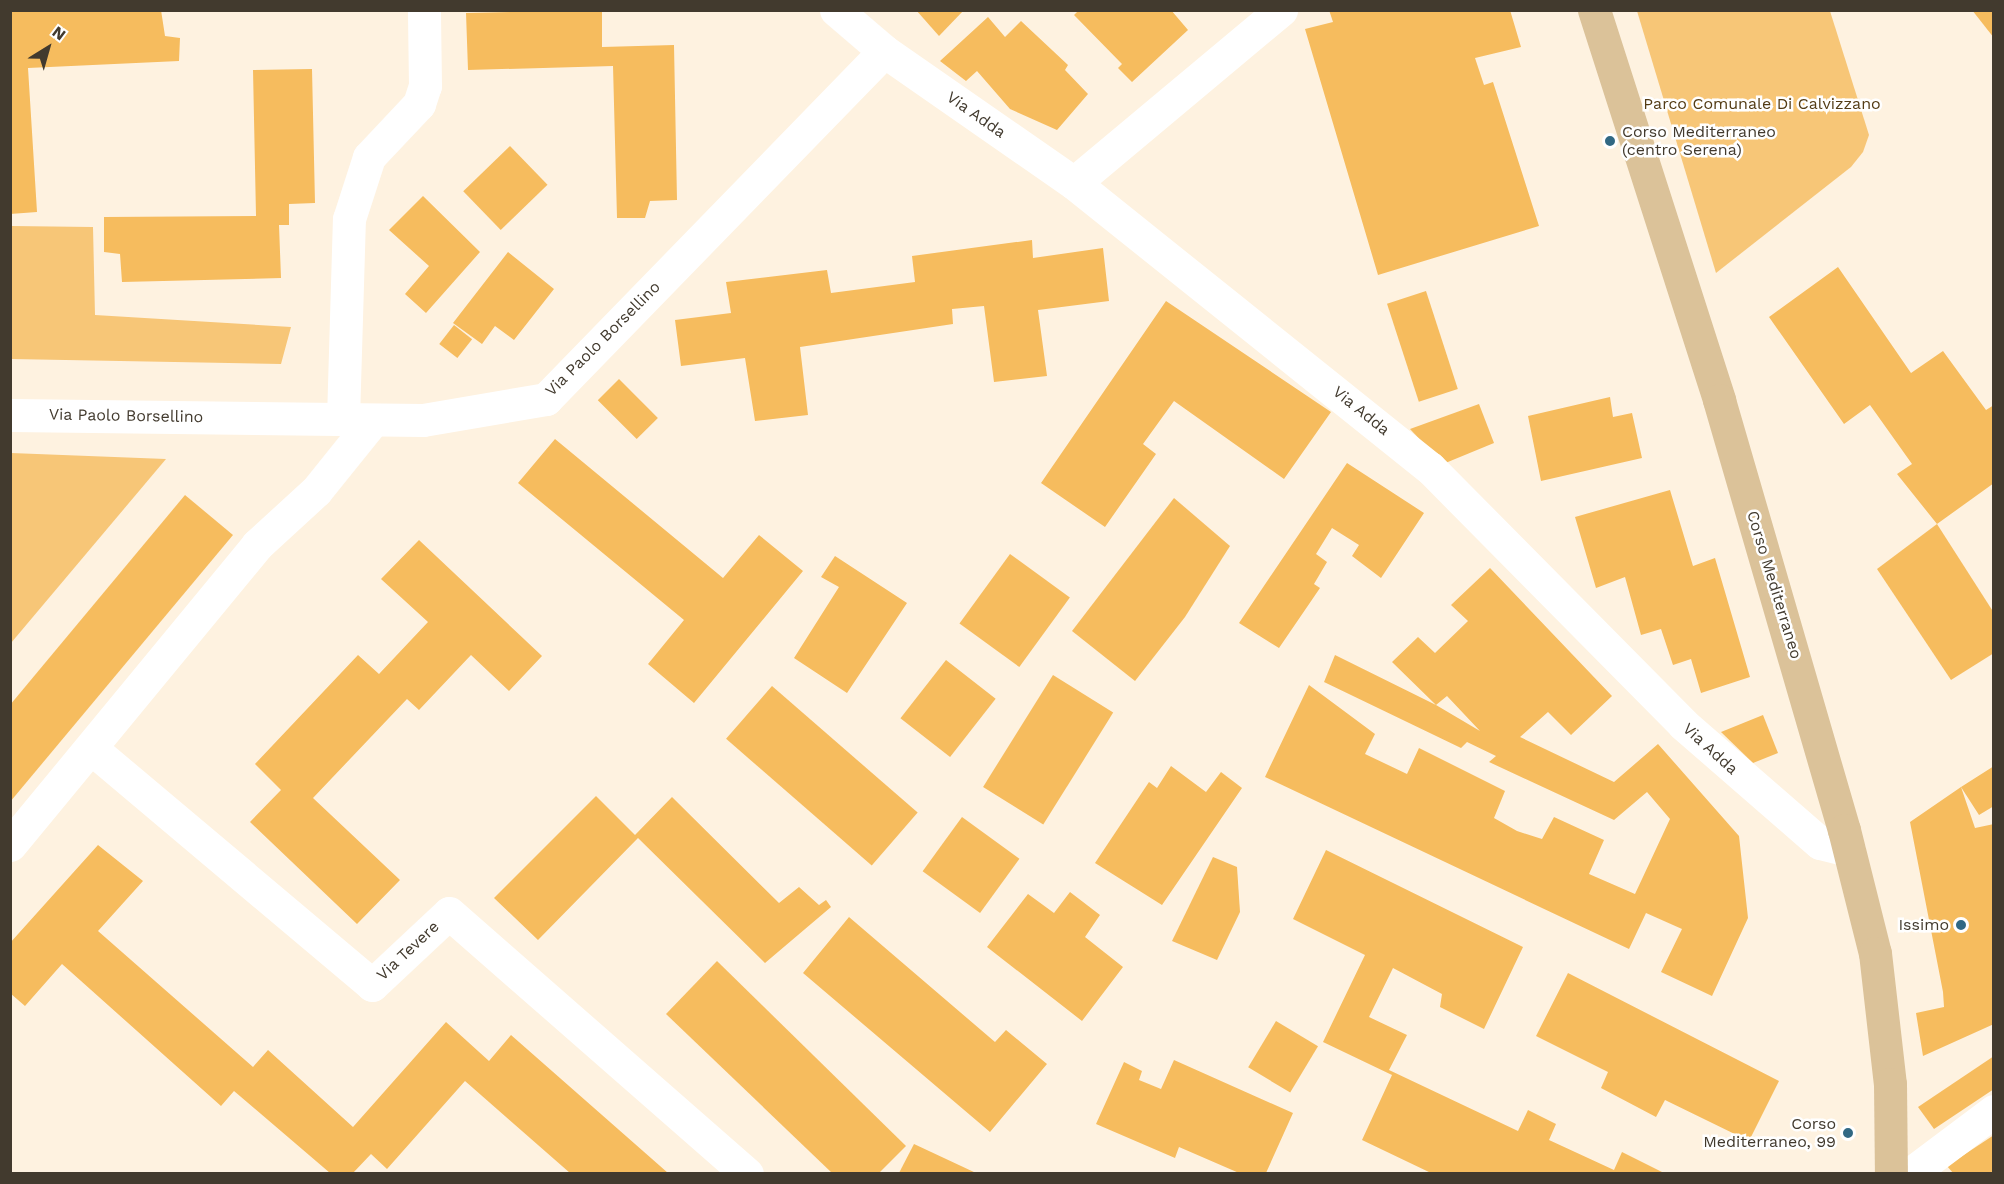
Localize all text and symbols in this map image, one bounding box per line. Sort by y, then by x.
north arrow [18,18,78,78]
text: N [49,22,70,44]
street label: Via Adda [942,87,1010,143]
park label: Parco Comunale Di Calvizzano [1643,94,1881,114]
place label: Corso Mediterraneo (centro Serena) [1622,122,1776,160]
marker: Corso Mediterraneo (centro Serena) [1603,134,1617,148]
street label: Via Paolo Borsellino [541,277,665,401]
street label: Via Adda [1328,382,1394,440]
street label: Via Paolo Borsellino [48,405,204,427]
street label: Corso Mediterraneo [1742,509,1806,661]
street label: Via Adda [1678,719,1742,779]
place label: Issimo [1898,915,1949,935]
street label: Via Tevere [373,917,443,985]
marker: Issimo [1954,918,1968,932]
place label: Corso Mediterraneo, 99 [1703,1114,1836,1152]
marker: Corso Mediterraneo, 99 [1841,1126,1855,1140]

